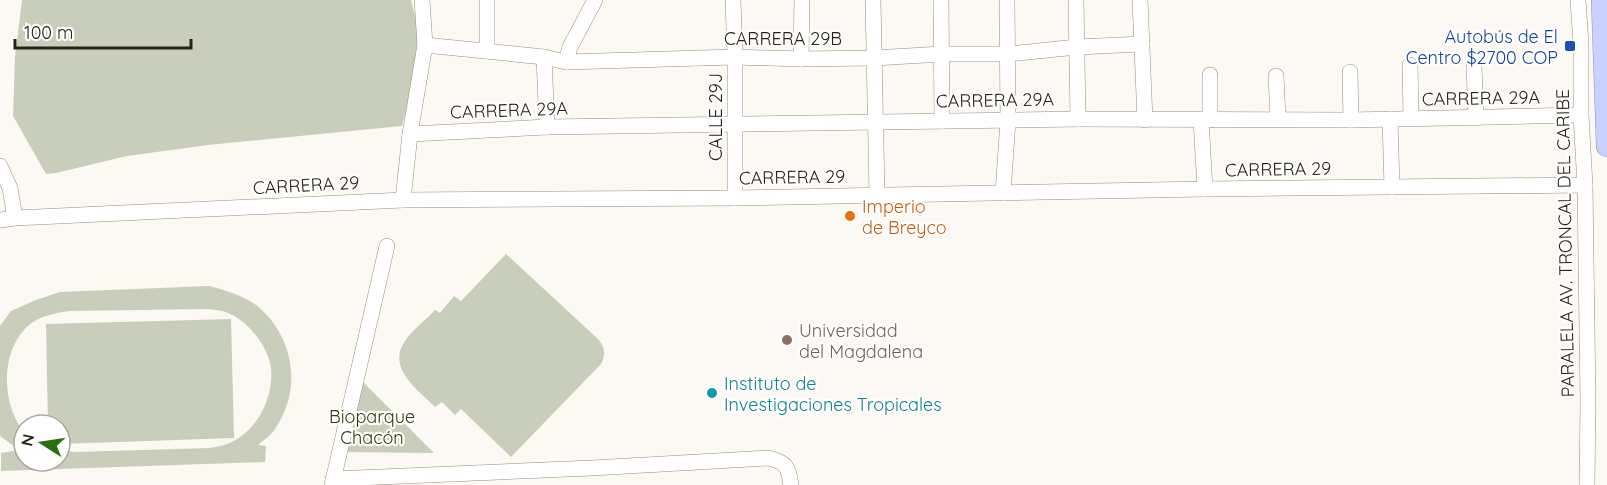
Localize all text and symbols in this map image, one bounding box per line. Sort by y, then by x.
scale bar [15,12,190,50]
text: 100 m [24,21,73,44]
place label: Autobús de El Centro $2700 COP [1406,25,1558,69]
street label: CARRERA 29B [724,27,842,50]
marker: Autobús de El Centro $2700 COP [1563,39,1577,53]
street label: CALLE 29J [704,73,727,161]
street label: CARRERA 29A [1422,85,1541,111]
street label: CARRERA 29A [936,87,1055,113]
street label: PARALELA AV. TRONCAL DEL CARIBE [1551,89,1579,397]
street label: CARRERA 29A [450,96,569,124]
street label: CARRERA 29 [1225,157,1331,181]
street label: CARRERA 29 [739,165,845,189]
street label: CARRERA 29 [252,171,360,199]
place label: Imperio de Breyco [862,195,947,239]
marker: Imperio de Breyco [843,209,857,223]
place label: Universidad del Magdalena [799,319,923,363]
marker: Universidad del Magdalena [780,333,794,347]
place label: Instituto de Investigaciones Tropicales [724,372,942,416]
marker: Instituto de Investigaciones Tropicales [705,386,719,400]
park label: Bioparque Chacón [329,405,415,449]
north arrow [12,413,72,473]
text: N [16,432,38,448]

